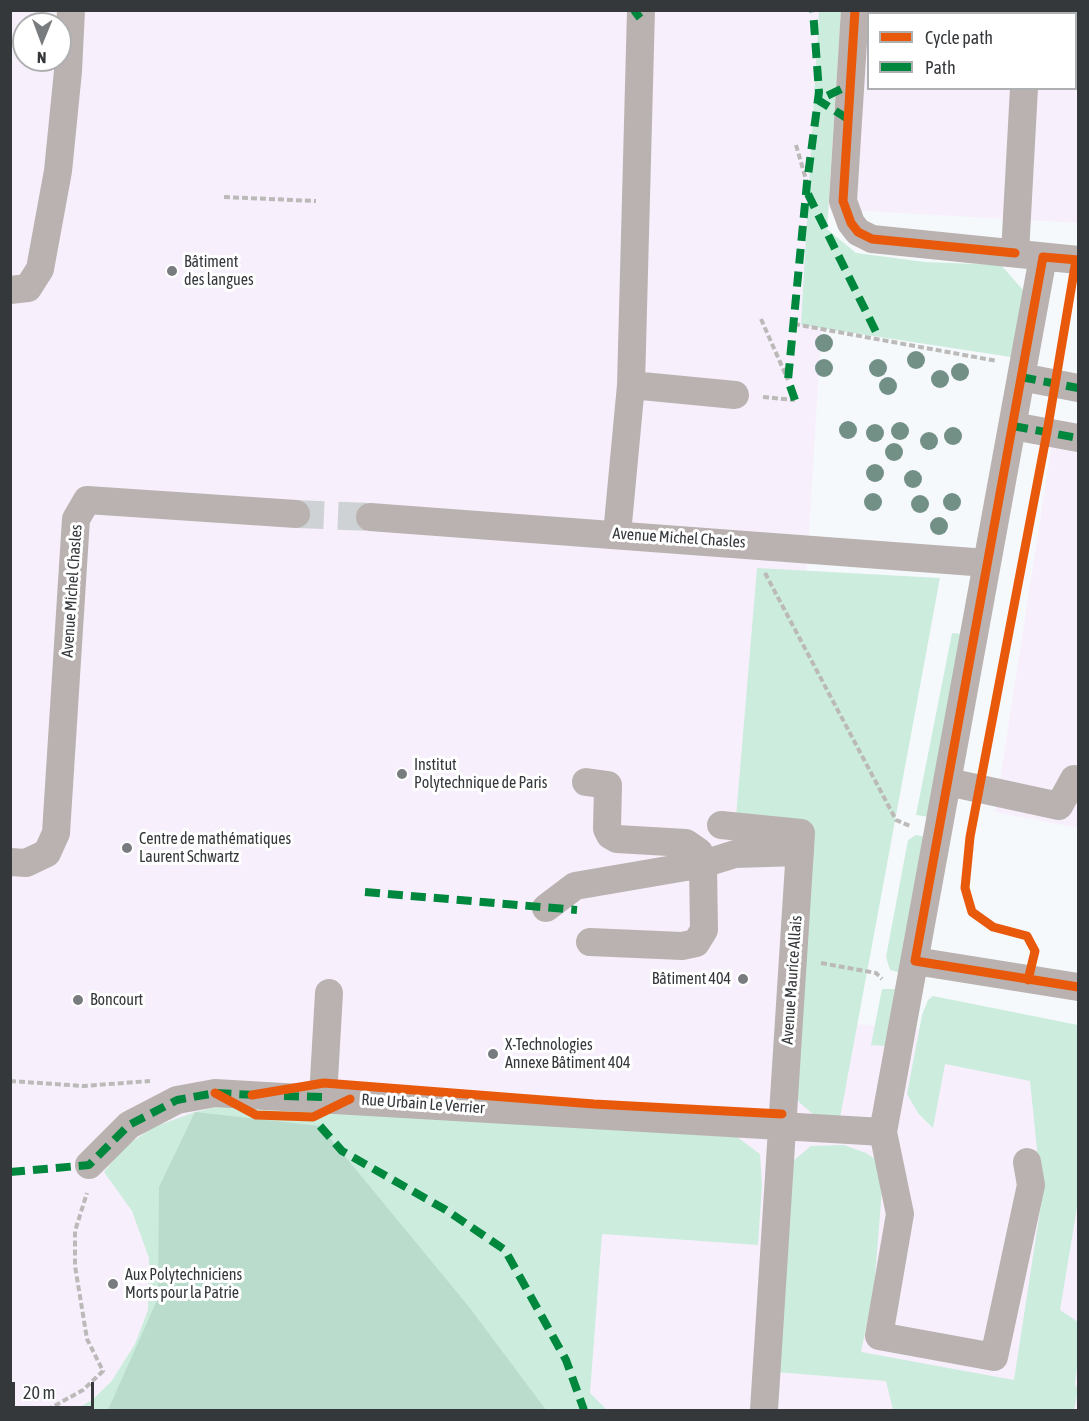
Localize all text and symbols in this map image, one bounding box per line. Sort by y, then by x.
north arrow [12,12,72,72]
legend [867,12,1077,90]
text: Cycle path [925,27,993,48]
text: N [37,49,47,67]
text: Path [925,57,956,78]
place label: Bâtiment des langues [184,252,254,290]
marker: Bâtiment des langues [165,264,179,278]
street label: Avenue Michel Chasles [58,524,86,658]
street label: Avenue Michel Chasles [612,524,746,552]
place label: Institut Polytechnique de Paris [414,755,547,793]
marker: Institut Polytechnique de Paris [395,767,409,781]
place label: Centre de mathématiques Laurent Schwartz [139,829,291,867]
marker: Centre de mathématiques Laurent Schwartz [120,841,134,855]
street label: Avenue Maurice Allais [778,915,806,1045]
place label: Bâtiment 404 [652,969,731,989]
marker: Bâtiment 404 [736,972,750,986]
place label: Boncourt [90,990,143,1010]
marker: Boncourt [71,993,85,1007]
place label: X-Technologies Annexe Bâtiment 404 [505,1035,630,1073]
marker: X-Technologies Annexe Bâtiment 404 [486,1047,500,1061]
street label: Rue Urbain Le Verrier [361,1090,485,1118]
place label: Aux Polytechniciens Morts pour la Patrie [125,1265,242,1303]
marker: Aux Polytechniciens Morts pour la Patrie [106,1277,120,1291]
scale bar [15,1370,98,1408]
text: 20 m [23,1382,55,1403]

